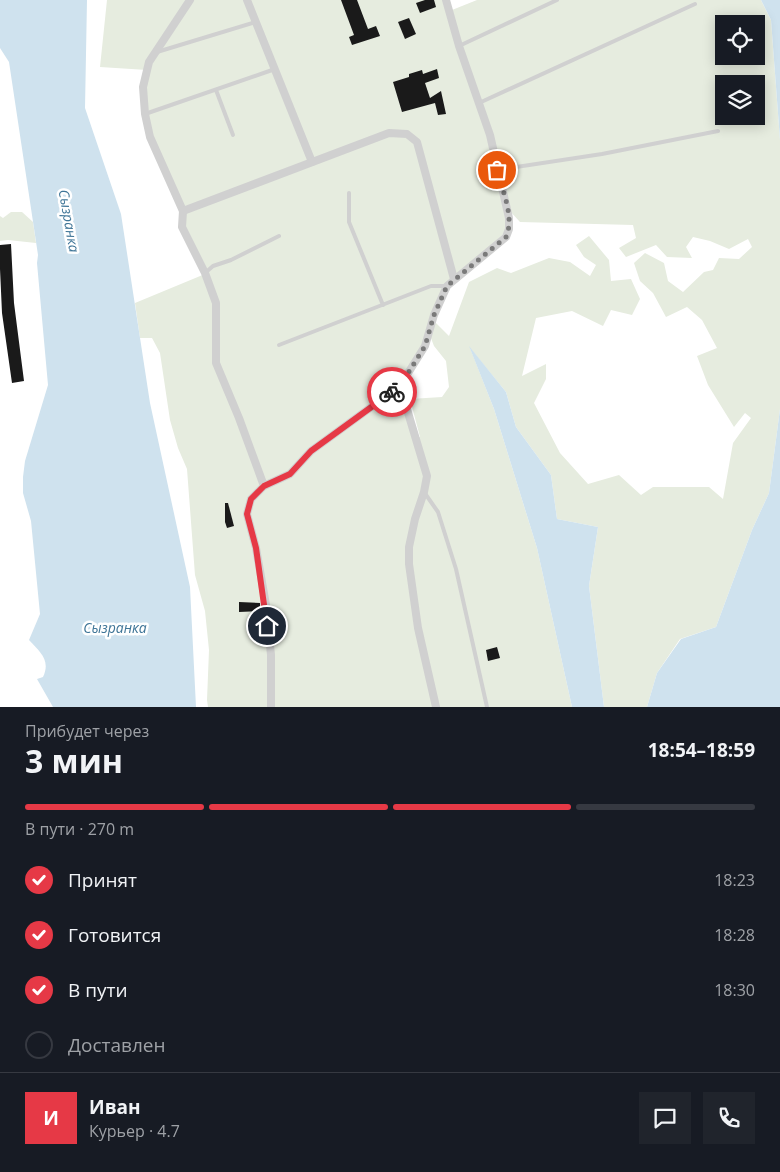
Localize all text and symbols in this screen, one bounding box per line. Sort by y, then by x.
map controls [715,15,765,125]
button: locate [715,15,765,65]
button: layers [715,75,765,125]
pin [476,149,518,191]
icon: bag [483,156,511,184]
water label: Сызранка [55,188,84,254]
courier [367,367,417,417]
icon: bike [378,378,406,406]
pin [246,605,288,647]
icon: home [253,612,281,640]
water label: Сызранка [83,618,147,637]
text: Прибудет через [25,720,149,742]
text: 18:54–18:59 [648,737,755,763]
text: 3 мин [25,739,123,782]
text: В пути · 270 m [25,818,134,840]
icon: check [25,866,53,894]
text: Принят [68,867,137,893]
text: 18:23 [714,869,755,891]
icon: check [25,921,53,949]
text: Готовится [68,922,161,948]
text: 18:28 [714,924,755,946]
icon: check [25,976,53,1004]
text: В пути [68,977,128,1003]
text: 18:30 [714,979,755,1001]
text: Доставлен [68,1032,166,1058]
button: chat [639,1092,691,1144]
button: phone [703,1092,755,1144]
text: Иван [89,1094,141,1120]
text: И [43,1105,59,1131]
text: Курьер · 4.7 [89,1120,180,1142]

